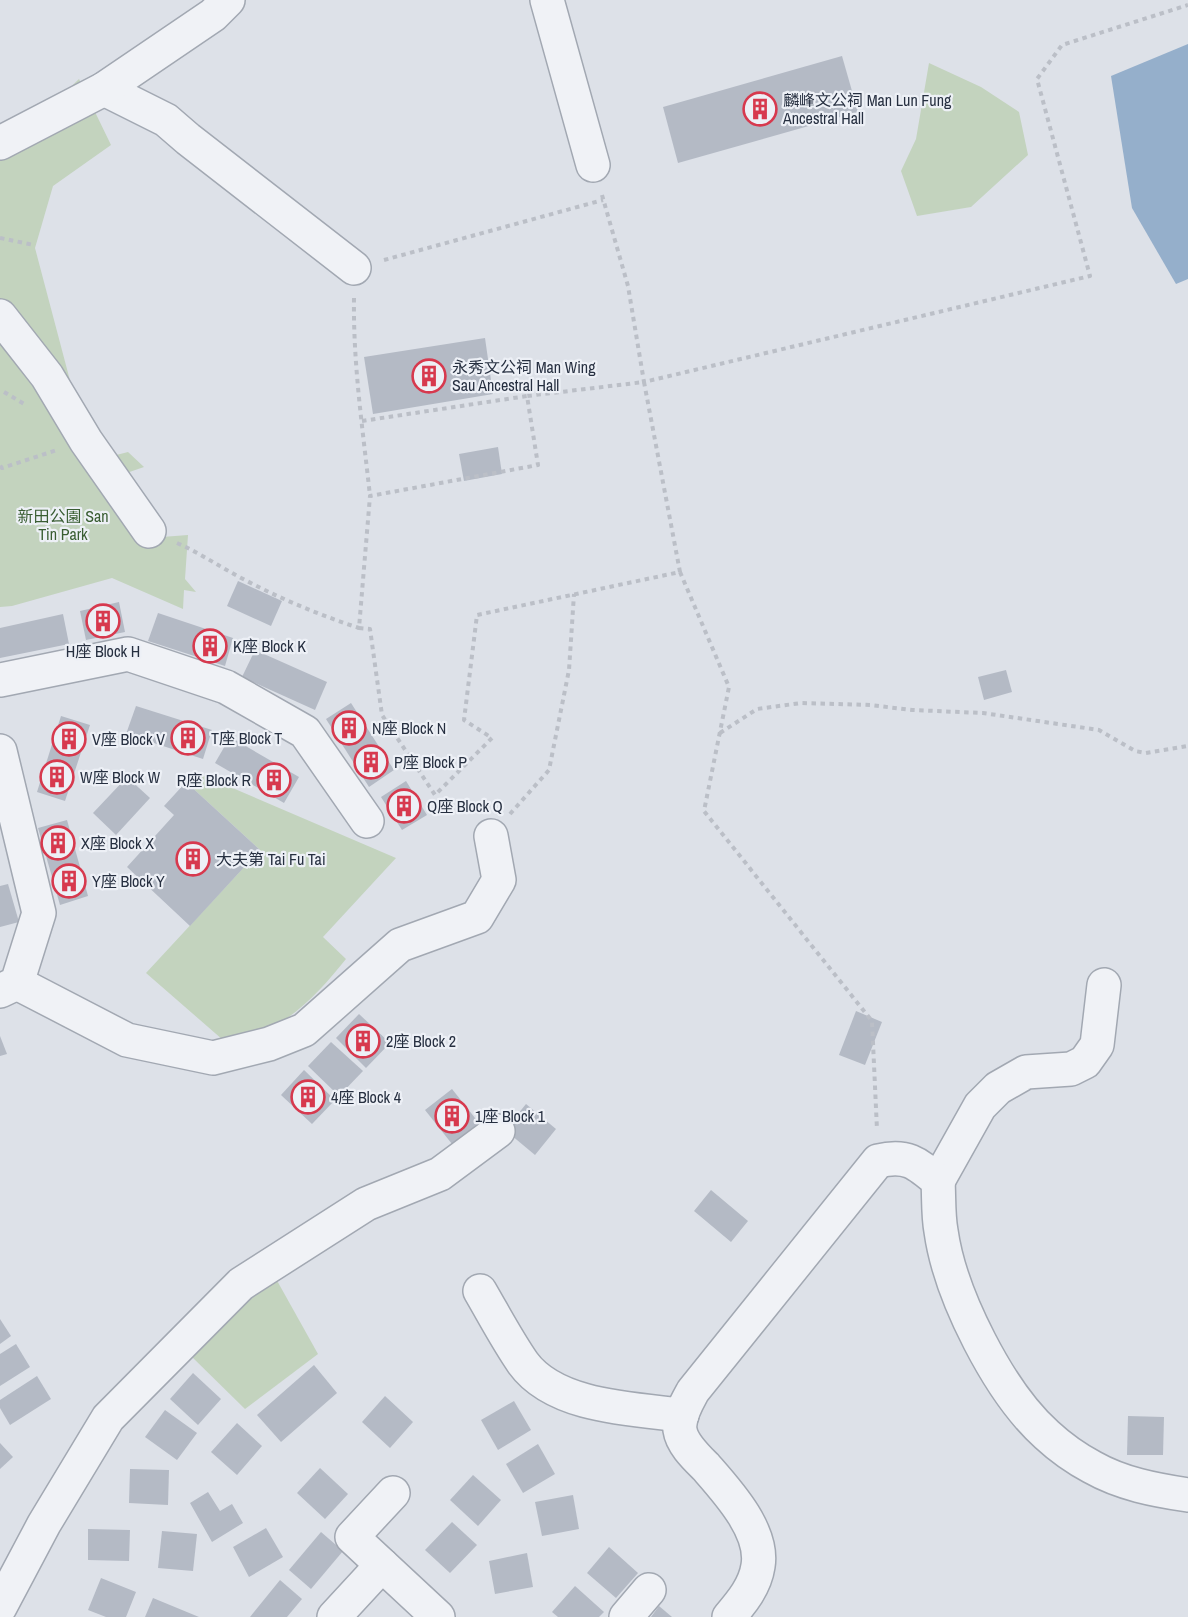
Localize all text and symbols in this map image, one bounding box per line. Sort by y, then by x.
place label: 麟峰文公祠 Man Lun Fung Ancestral Hall [782,89,952,129]
building icon: 麟峰文公祠 Man Lun Fung Ancestral Hall [742,91,778,127]
place label: 永秀文公祠 Man Wing Sau Ancestral Hall [452,356,596,396]
building icon: 永秀文公祠 Man Wing Sau Ancestral Hall [411,358,447,394]
park label: 新田公園 San Tin Park [18,505,109,545]
building icon: H座 Block H [85,603,121,639]
building icon: K座 Block K [192,628,228,664]
place label: K座 Block K [233,635,306,657]
place label: H座 Block H [66,640,140,662]
building icon: N座 Block N [331,710,367,746]
place label: N座 Block N [372,717,446,739]
building icon: T座 Block T [170,720,206,756]
building icon: V座 Block V [51,721,87,757]
place label: T座 Block T [211,727,282,749]
place label: V座 Block V [92,728,165,750]
building icon: P座 Block P [353,744,389,780]
place label: P座 Block P [394,751,467,773]
building icon: W座 Block W [39,759,75,795]
building icon: R座 Block R [256,762,292,798]
place label: W座 Block W [80,766,161,788]
place label: R座 Block R [177,769,252,791]
building icon: Q座 Block Q [386,788,422,824]
place label: Q座 Block Q [427,795,503,817]
building icon: X座 Block X [40,825,76,861]
place label: X座 Block X [81,832,154,854]
building icon: 大夫第 Tai Fu Tai [175,841,211,877]
place label: 大夫第 Tai Fu Tai [216,848,326,870]
building icon: Y座 Block Y [51,863,87,899]
place label: Y座 Block Y [92,870,165,892]
building icon: 2座 Block 2 [345,1023,381,1059]
place label: 2座 Block 2 [386,1030,456,1052]
building icon: 4座 Block 4 [290,1079,326,1115]
place label: 4座 Block 4 [331,1086,401,1108]
building icon: 1座 Block 1 [434,1098,470,1134]
place label: 1座 Block 1 [475,1105,546,1127]

